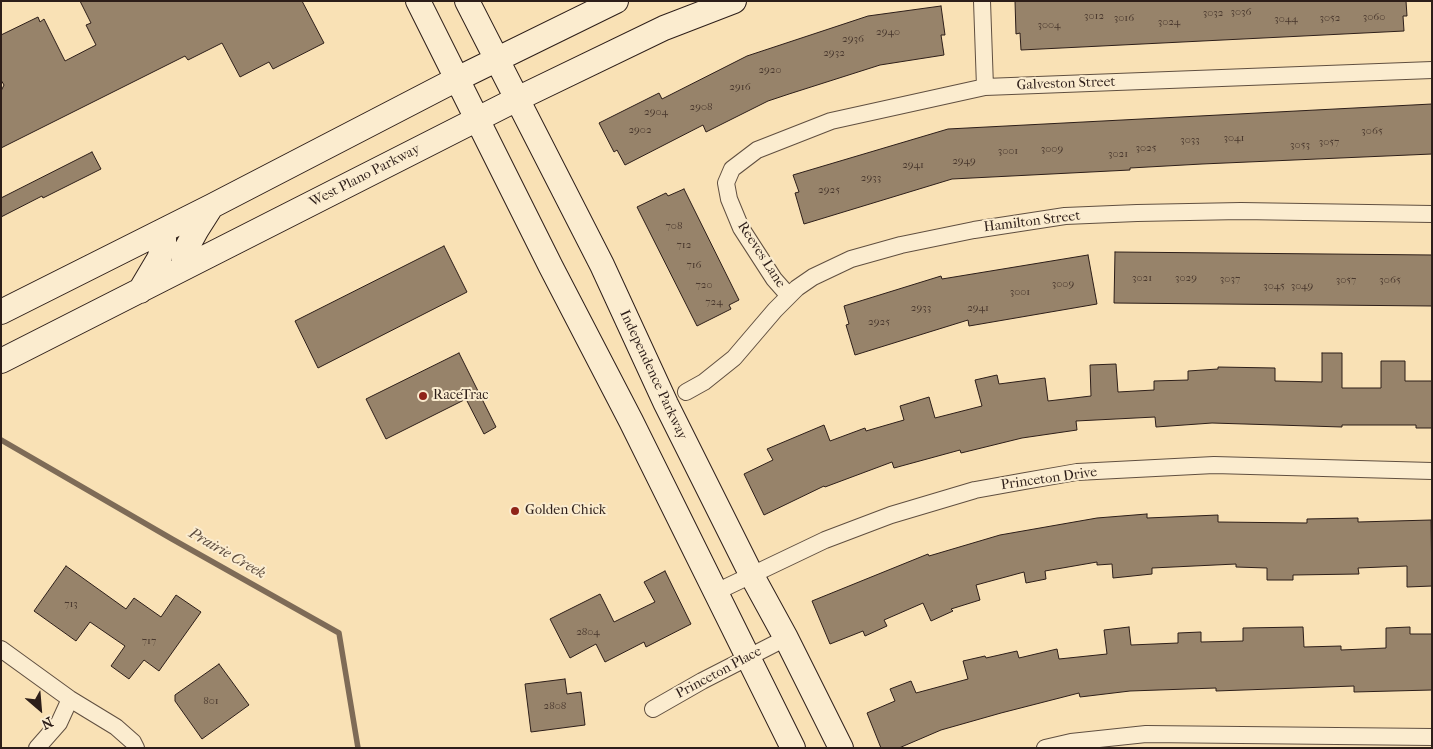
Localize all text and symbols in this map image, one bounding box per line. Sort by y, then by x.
house number: 3036 [1230,5,1252,19]
house number: 3032 [1203,6,1223,20]
house number: 3012 [1084,9,1104,23]
house number: 3060 [1363,10,1385,24]
house number: 3016 [1114,11,1134,25]
house number: 3052 [1320,11,1340,25]
house number: 3044 [1274,12,1298,26]
house number: 3024 [1158,15,1180,29]
house number: 3004 [1037,18,1061,32]
house number: 2940 [876,25,900,39]
house number: 2936 [842,32,864,46]
house number: 2932 [823,46,845,60]
house number: 2920 [758,63,782,77]
street label: Galveston Street [1016,74,1116,94]
house number: 2916 [729,80,751,94]
house number: 2908 [689,100,713,114]
house number: 2904 [644,105,668,119]
house number: 2902 [628,123,652,137]
house number: 3065 [1361,124,1383,138]
house number: 3041 [1224,131,1244,145]
house number: 3033 [1180,133,1200,147]
house number: 3057 [1319,135,1339,149]
house number: 3053 [1290,138,1310,152]
street label: West Plano Parkway [307,141,423,211]
house number: 3025 [1136,141,1156,155]
house number: 3009 [1041,142,1063,156]
house number: 3001 [998,144,1018,158]
house number: 3021 [1108,147,1128,161]
house number: 2949 [952,154,976,168]
house number: 2941 [902,158,924,172]
house number: 2933 [861,171,881,185]
house number: 2925 [818,183,840,197]
street label: Hamilton Street [983,208,1081,236]
house number: 708 [666,219,682,233]
street label: Reeves Lane [733,219,789,291]
house number: 712 [677,238,691,252]
house number: 716 [686,258,702,272]
house number: 3021 [1132,271,1152,285]
house number: 3029 [1175,271,1197,285]
house number: 3037 [1220,272,1240,286]
house number: 3057 [1336,273,1356,287]
house number: 3065 [1379,273,1401,287]
house number: 3009 [1052,277,1074,291]
house number: 720 [696,278,712,292]
house number: 3045 [1263,279,1285,293]
house number: 3049 [1291,279,1313,293]
house number: 3001 [1010,285,1030,299]
house number: 724 [705,295,723,309]
house number: 2933 [911,301,931,315]
house number: 2941 [967,301,989,315]
street label: Independence Parkway [616,307,690,443]
house number: 2925 [868,315,890,329]
place label: RaceTrac [433,388,489,404]
marker: RaceTrac [417,390,429,402]
street label: Princeton Drive [1000,464,1098,494]
place label: Golden Chick [525,503,606,519]
marker: Golden Chick [509,505,521,517]
water label: Prairie Creek [185,525,269,583]
house number: 713 [64,597,78,611]
house number: 2804 [576,625,600,639]
house number: 717 [142,634,156,648]
street label: Princeton Place [673,643,765,703]
north arrow [15,684,65,734]
house number: 801 [203,694,219,708]
house number: 2808 [544,699,566,713]
text: N [38,713,56,733]

